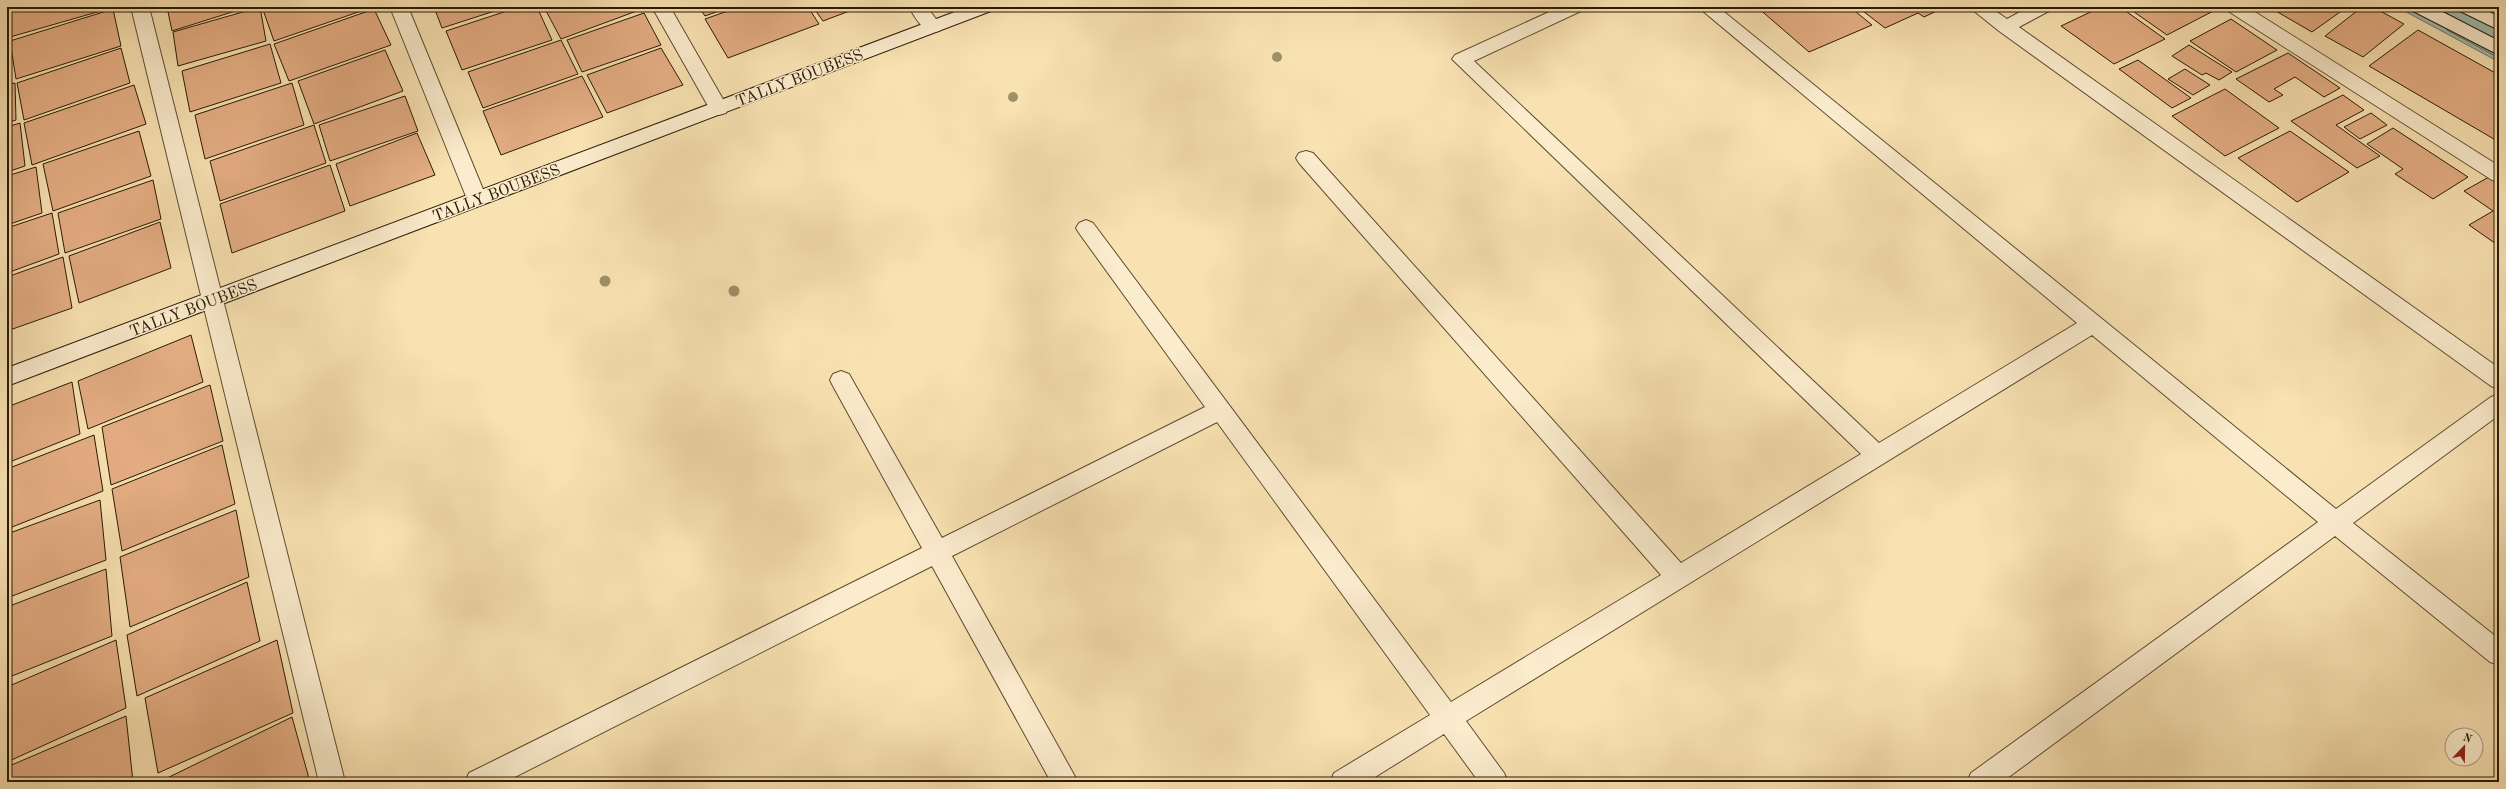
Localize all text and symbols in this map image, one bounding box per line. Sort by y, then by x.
street label: TALLY BOUBESS [734,47,866,111]
street label: TALLY BOUBESS [431,162,563,226]
street label: TALLY BOUBESS [128,277,260,341]
north arrow [2444,727,2484,767]
text: N [2461,732,2474,746]

